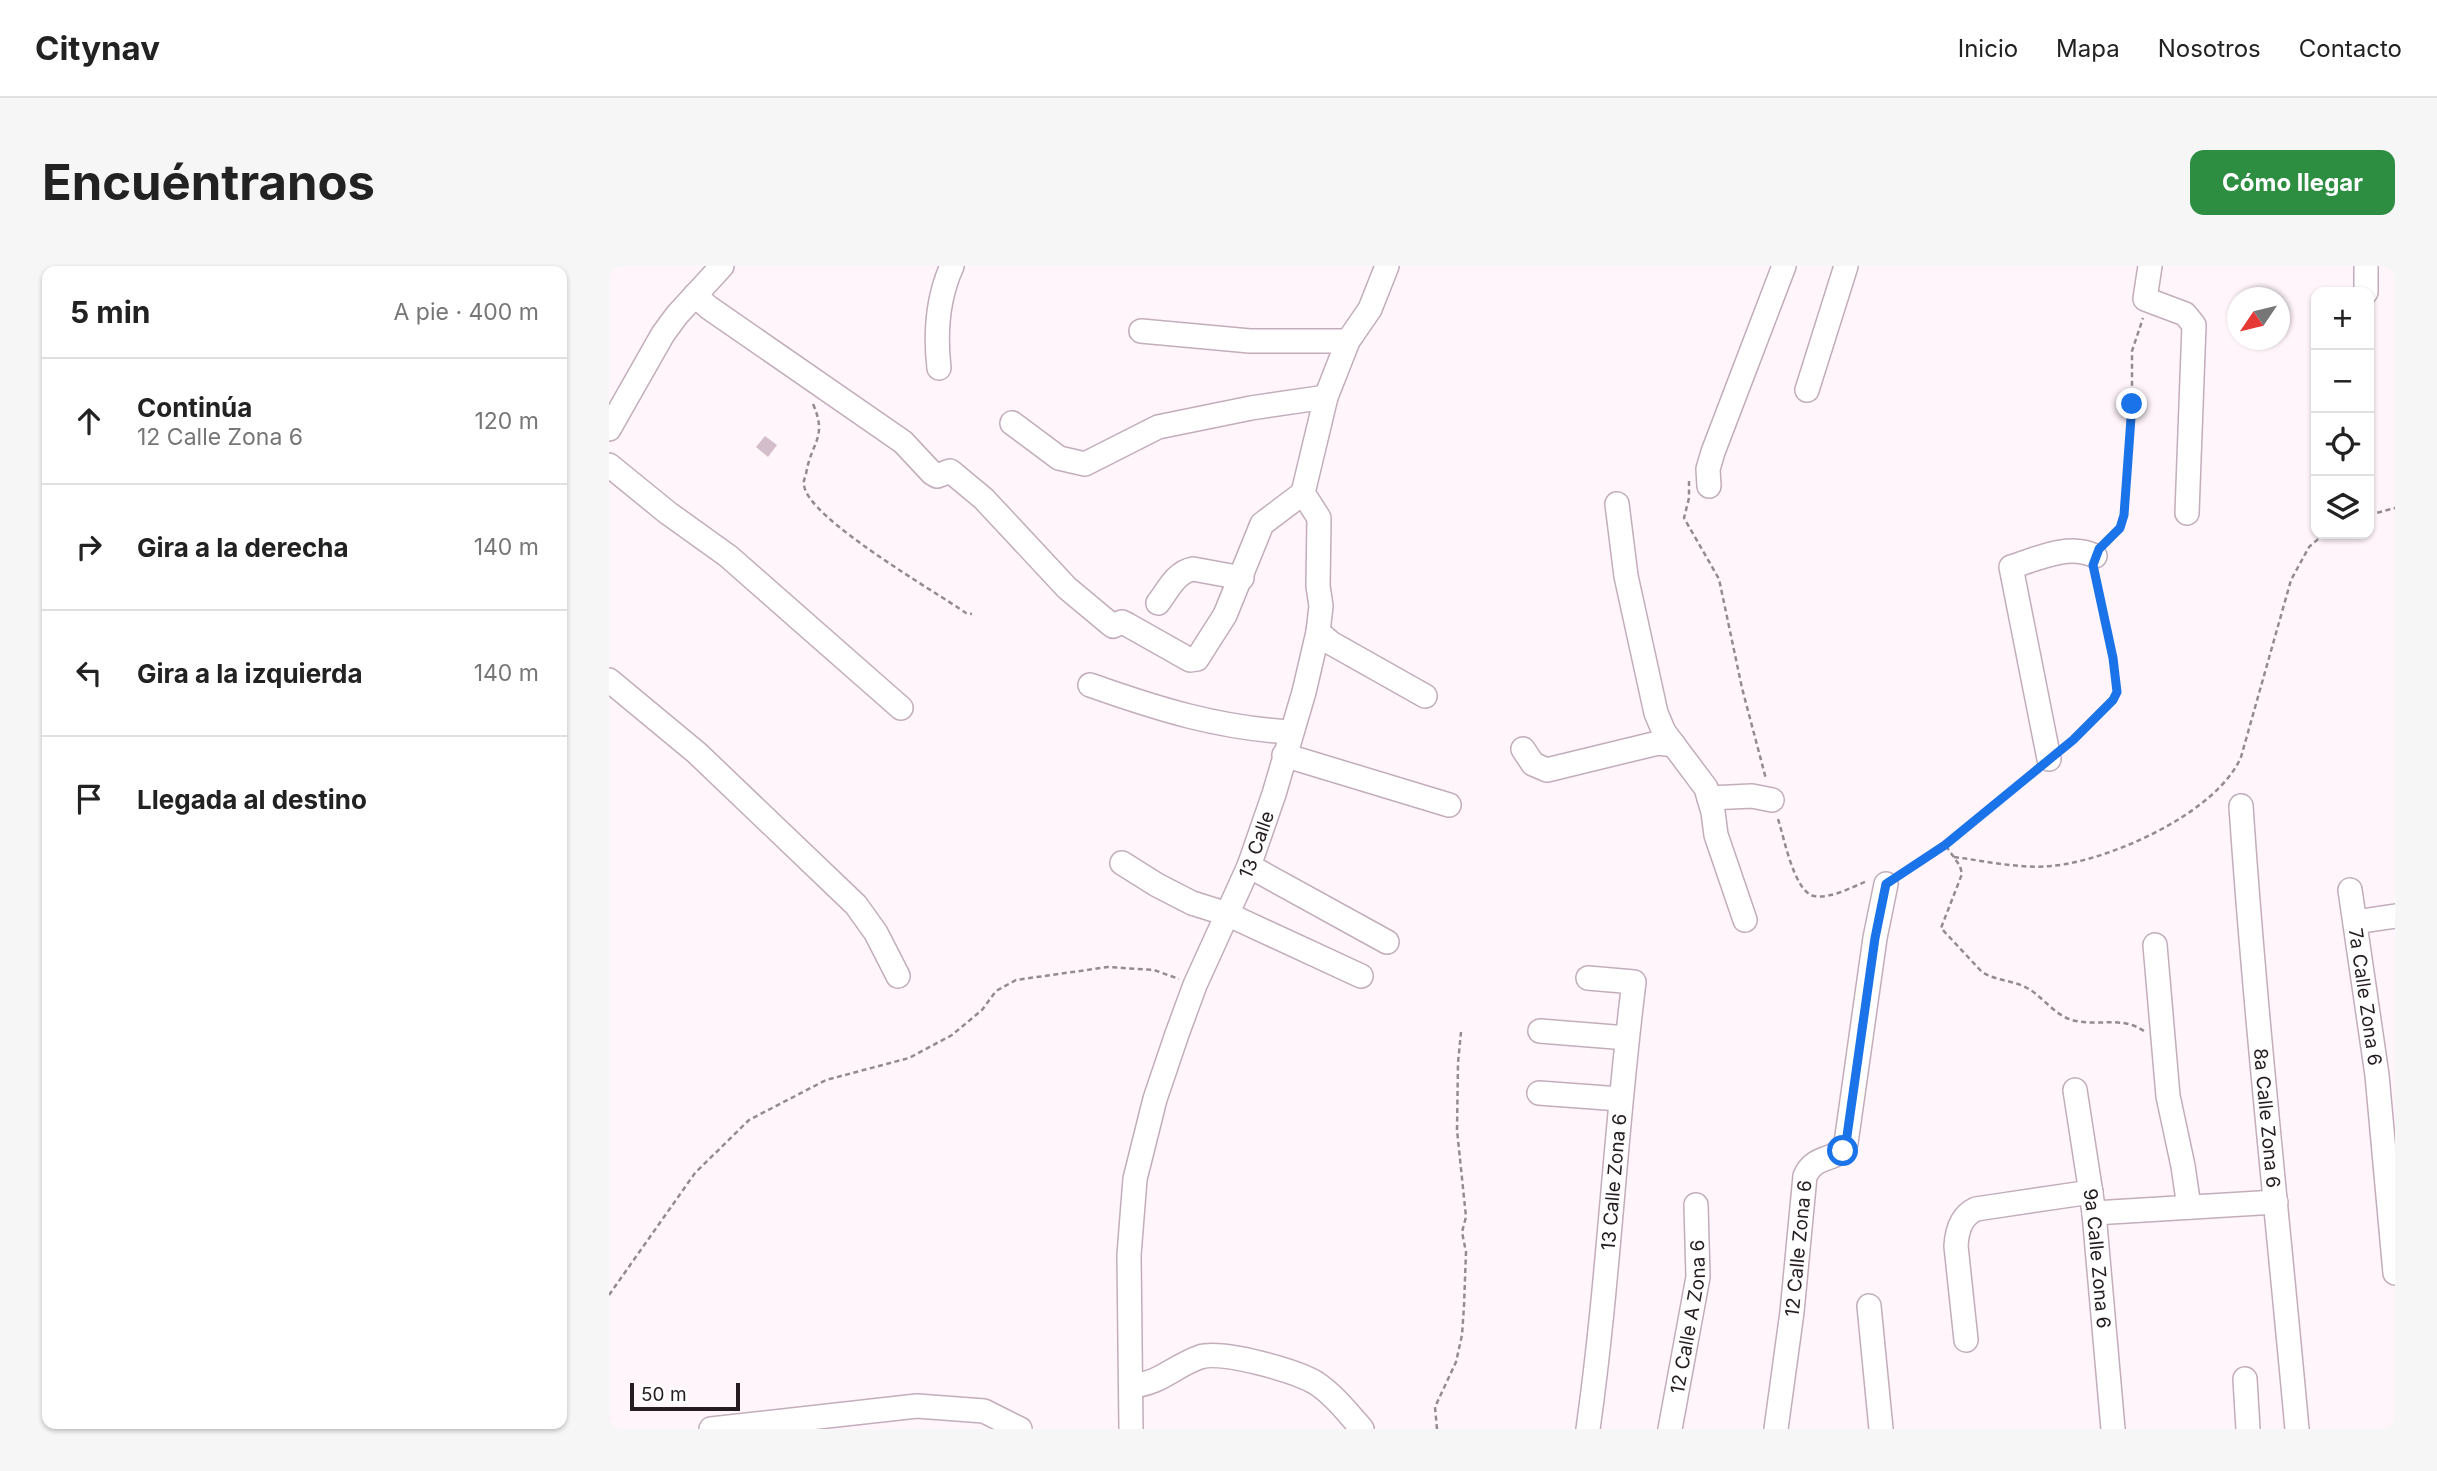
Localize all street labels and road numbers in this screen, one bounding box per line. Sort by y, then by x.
street label: 13 Calle [1234,808,1279,882]
street label: 7a Calle Zona 6 [2344,927,2387,1067]
street label: 8a Calle Zona 6 [2249,1047,2285,1189]
street label: 13 Calle Zona 6 [1597,1113,1631,1251]
street label: 12 Calle Zona 6 [1780,1179,1816,1318]
street label: 9a Calle Zona 6 [2079,1187,2116,1329]
street label: 12 Calle A Zona 6 [1665,1239,1710,1396]

